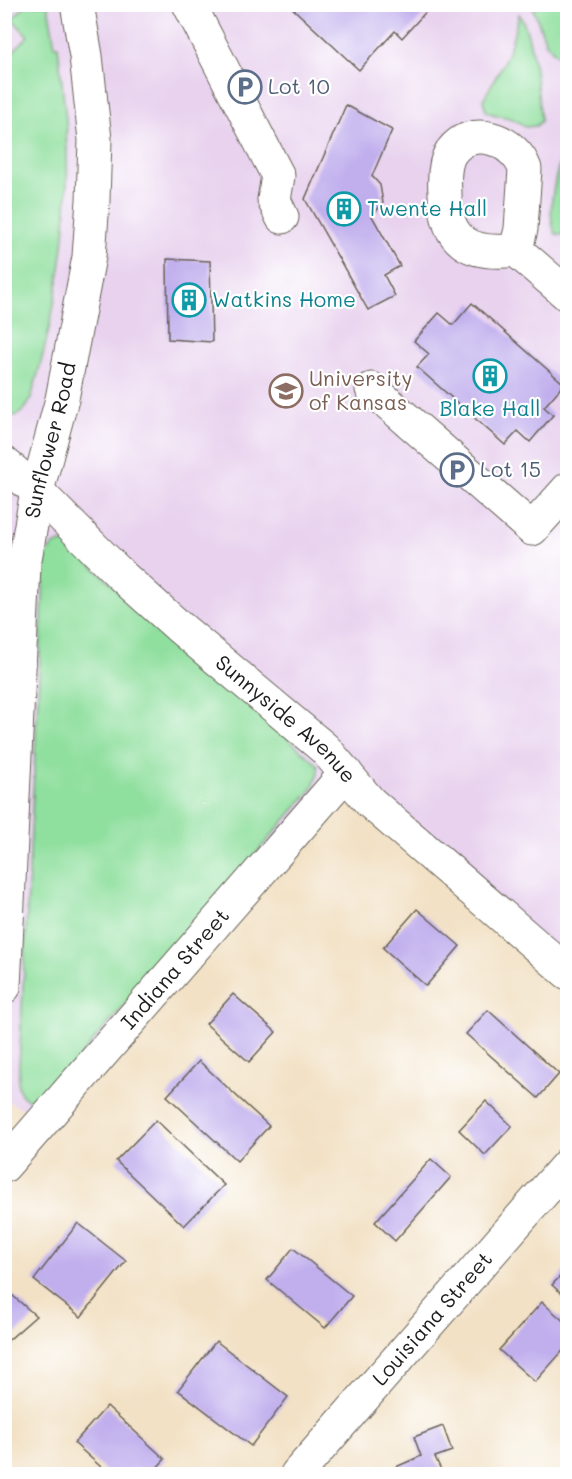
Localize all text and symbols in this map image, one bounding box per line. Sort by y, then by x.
parking icon: Lot 10 [227,69,263,105]
place label: Lot 10 [268,72,330,99]
building icon: Twente Hall [326,191,362,227]
place label: Twente Hall [367,194,487,221]
building icon: Watkins Home [171,282,207,318]
place label: Watkins Home [212,285,356,312]
building icon: Blake Hall [472,358,508,394]
street label: Sunflower Road [17,360,81,520]
place label: University of Kansas [309,364,413,415]
school or university icon: University of Kansas [268,373,304,409]
place label: Blake Hall [440,394,540,421]
parking icon: Lot 15 [439,452,475,488]
place label: Lot 15 [480,455,541,482]
street label: Sunnyside Avenue [211,648,363,788]
street label: Indiana Street [114,902,234,1034]
street label: Louisiana Street [365,1245,497,1391]

